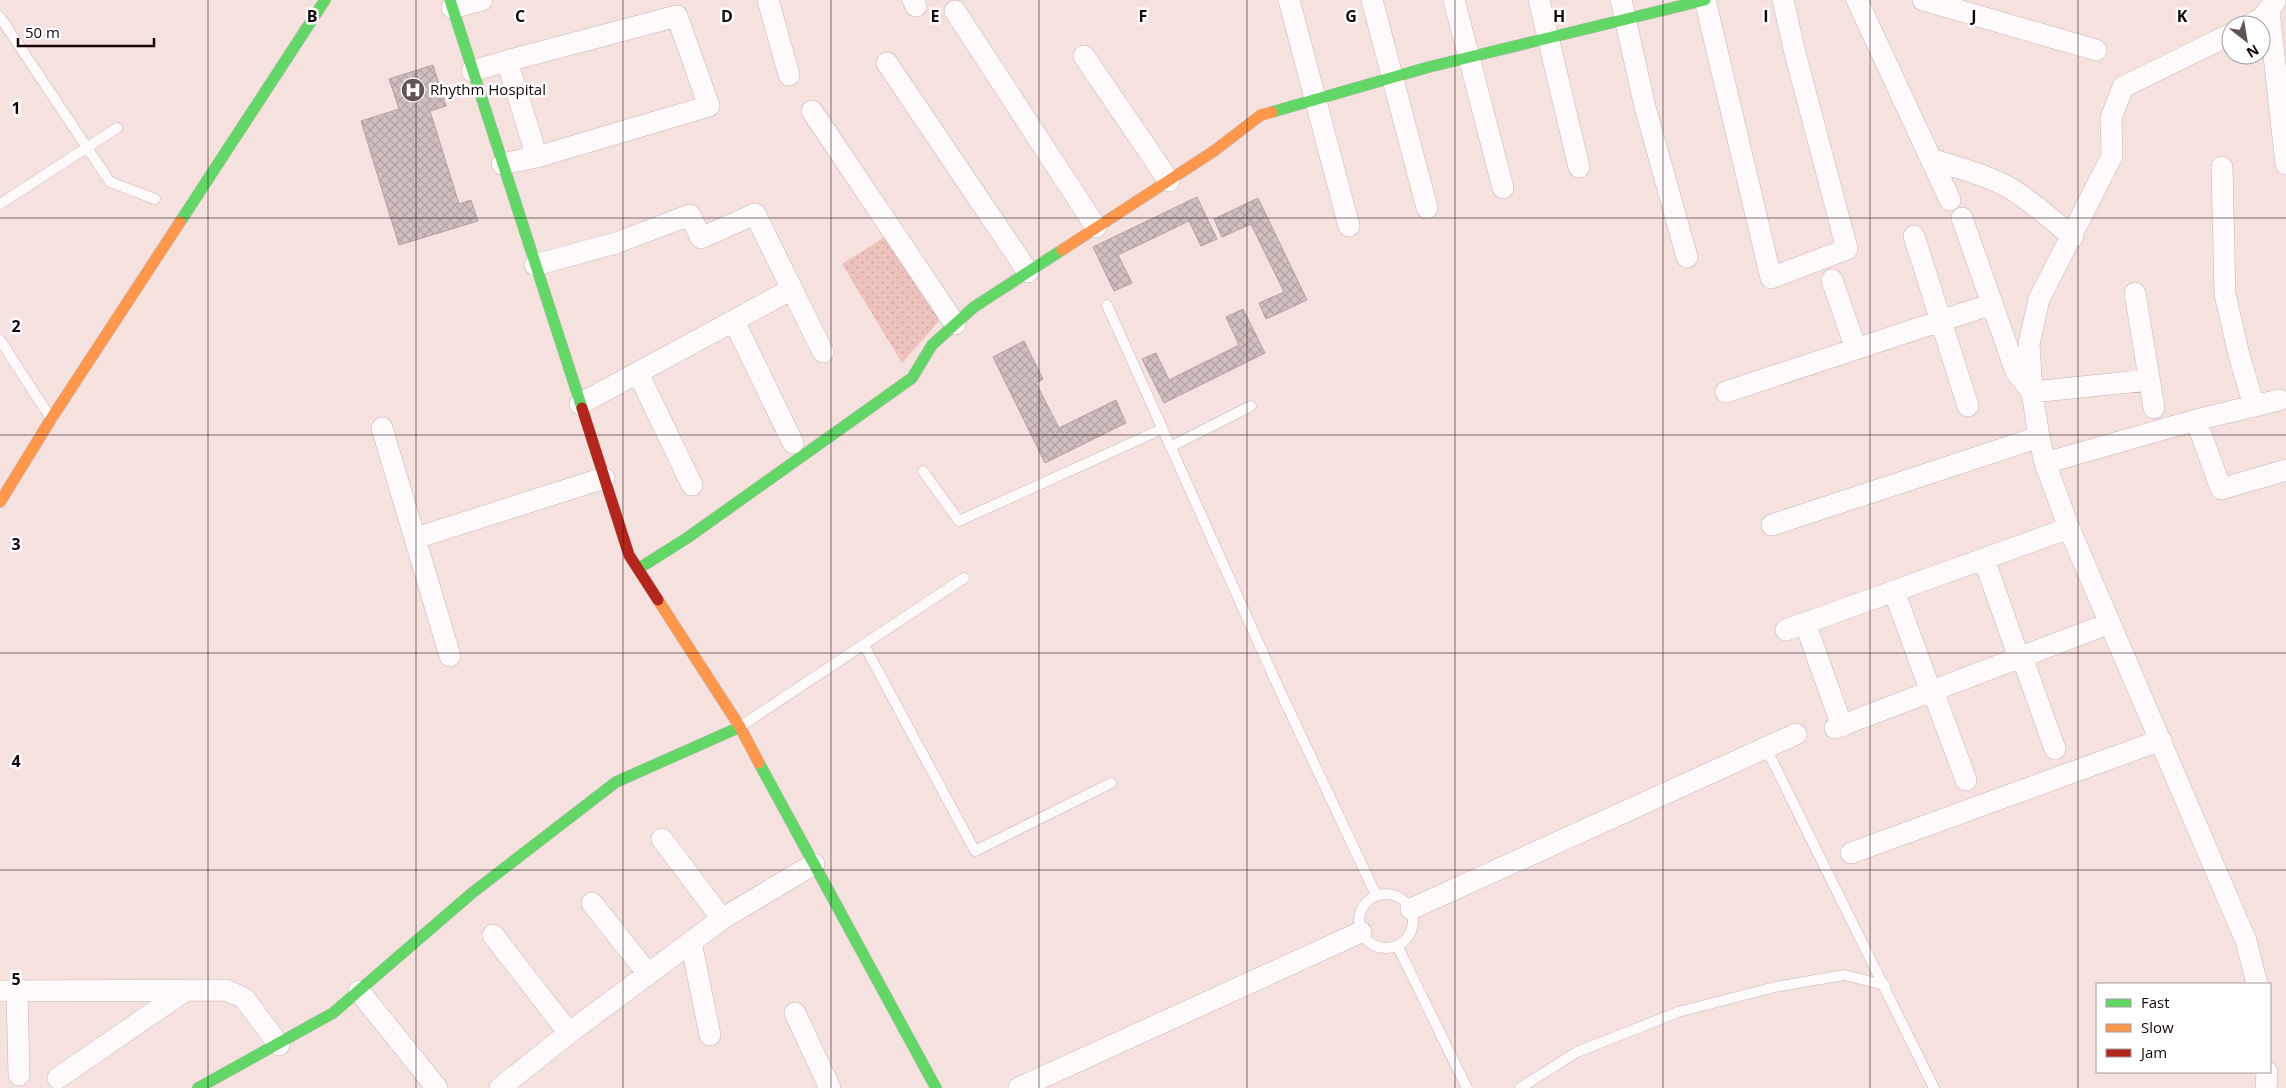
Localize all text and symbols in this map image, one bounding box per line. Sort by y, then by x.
text: B [307,5,317,27]
text: C [515,5,525,27]
text: D [721,5,733,27]
text: E [931,5,940,27]
text: F [1139,5,1147,27]
text: G [1345,5,1357,27]
text: H [1553,5,1565,27]
text: I [1763,5,1769,27]
text: J [1969,5,1977,27]
text: K [2177,5,2188,27]
scale bar [18,15,154,47]
north arrow [2221,15,2271,65]
text: 50 m [25,22,60,42]
text: N [2243,40,2263,63]
hospital icon: Rhythm Hospital [400,77,426,103]
place label: Rhythm Hospital [430,79,546,99]
text: 1 [11,97,21,119]
text: 2 [11,315,21,337]
text: 3 [11,533,21,555]
text: 4 [11,750,21,772]
text: 5 [11,968,21,990]
legend [2096,983,2271,1073]
text: Fast [2141,992,2170,1012]
text: Slow [2141,1017,2174,1037]
text: Jam [2139,1042,2167,1062]

